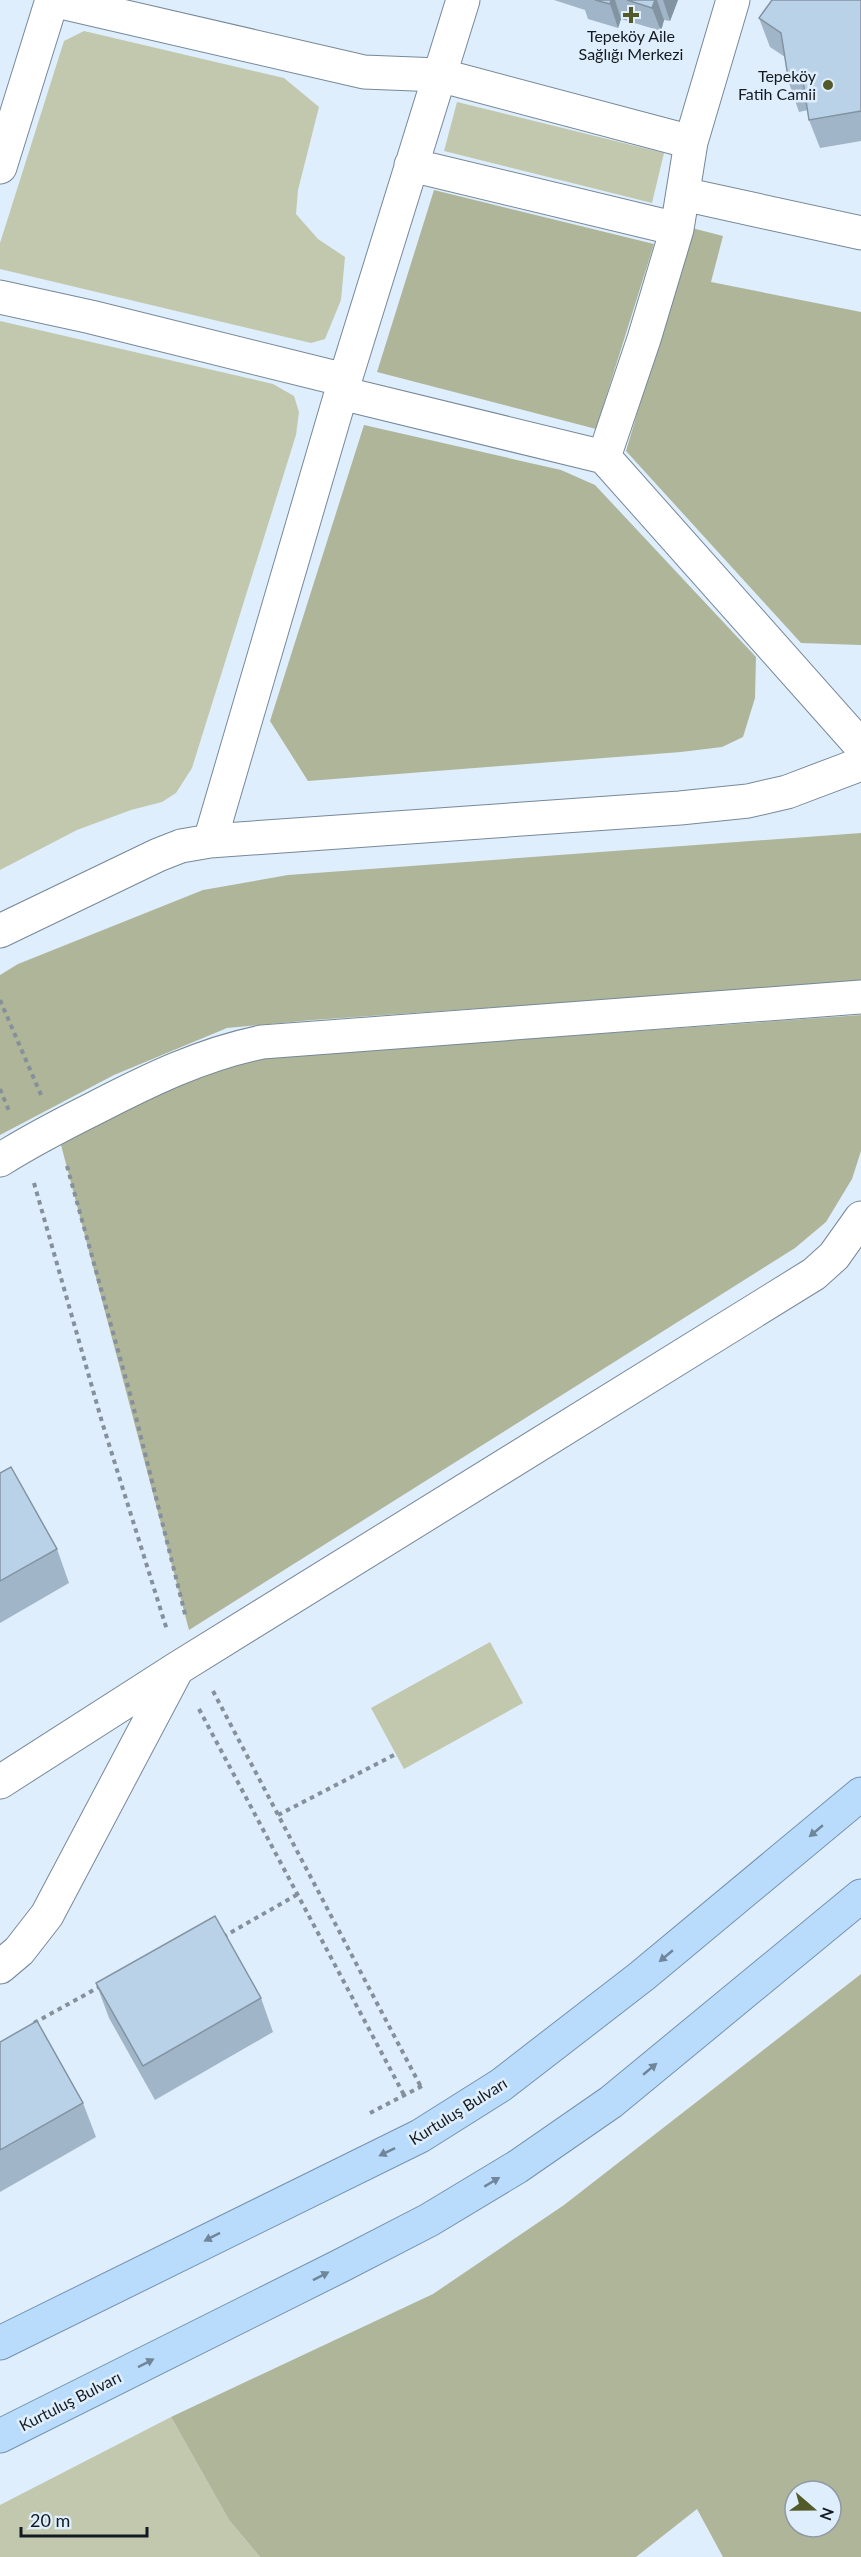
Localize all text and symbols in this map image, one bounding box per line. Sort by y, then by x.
marker: Tepeköy Aile Sağlığı Merkezi [622,6,640,24]
place label: Tepeköy Aile Sağlığı Merkezi [579,26,683,63]
place label: Tepeköy Fatih Camii [738,66,817,103]
marker: Tepeköy Fatih Camii [821,78,835,92]
one-way arrow [809,1824,824,1837]
one-way arrow [659,1949,674,1962]
one-way arrow [642,2063,658,2076]
street label: Kurtuluş Bulvarı [405,2073,510,2148]
one-way arrow [379,2147,396,2157]
one-way arrow [484,2177,500,2188]
one-way arrow [203,2232,220,2242]
one-way arrow [312,2271,329,2281]
one-way arrow [138,2358,155,2368]
street label: Kurtuluş Bulvarı [16,2367,124,2434]
north arrow [783,2479,843,2539]
scale bar [21,2500,147,2538]
text: N [817,2505,839,2523]
text: 20 m [30,2509,70,2531]

